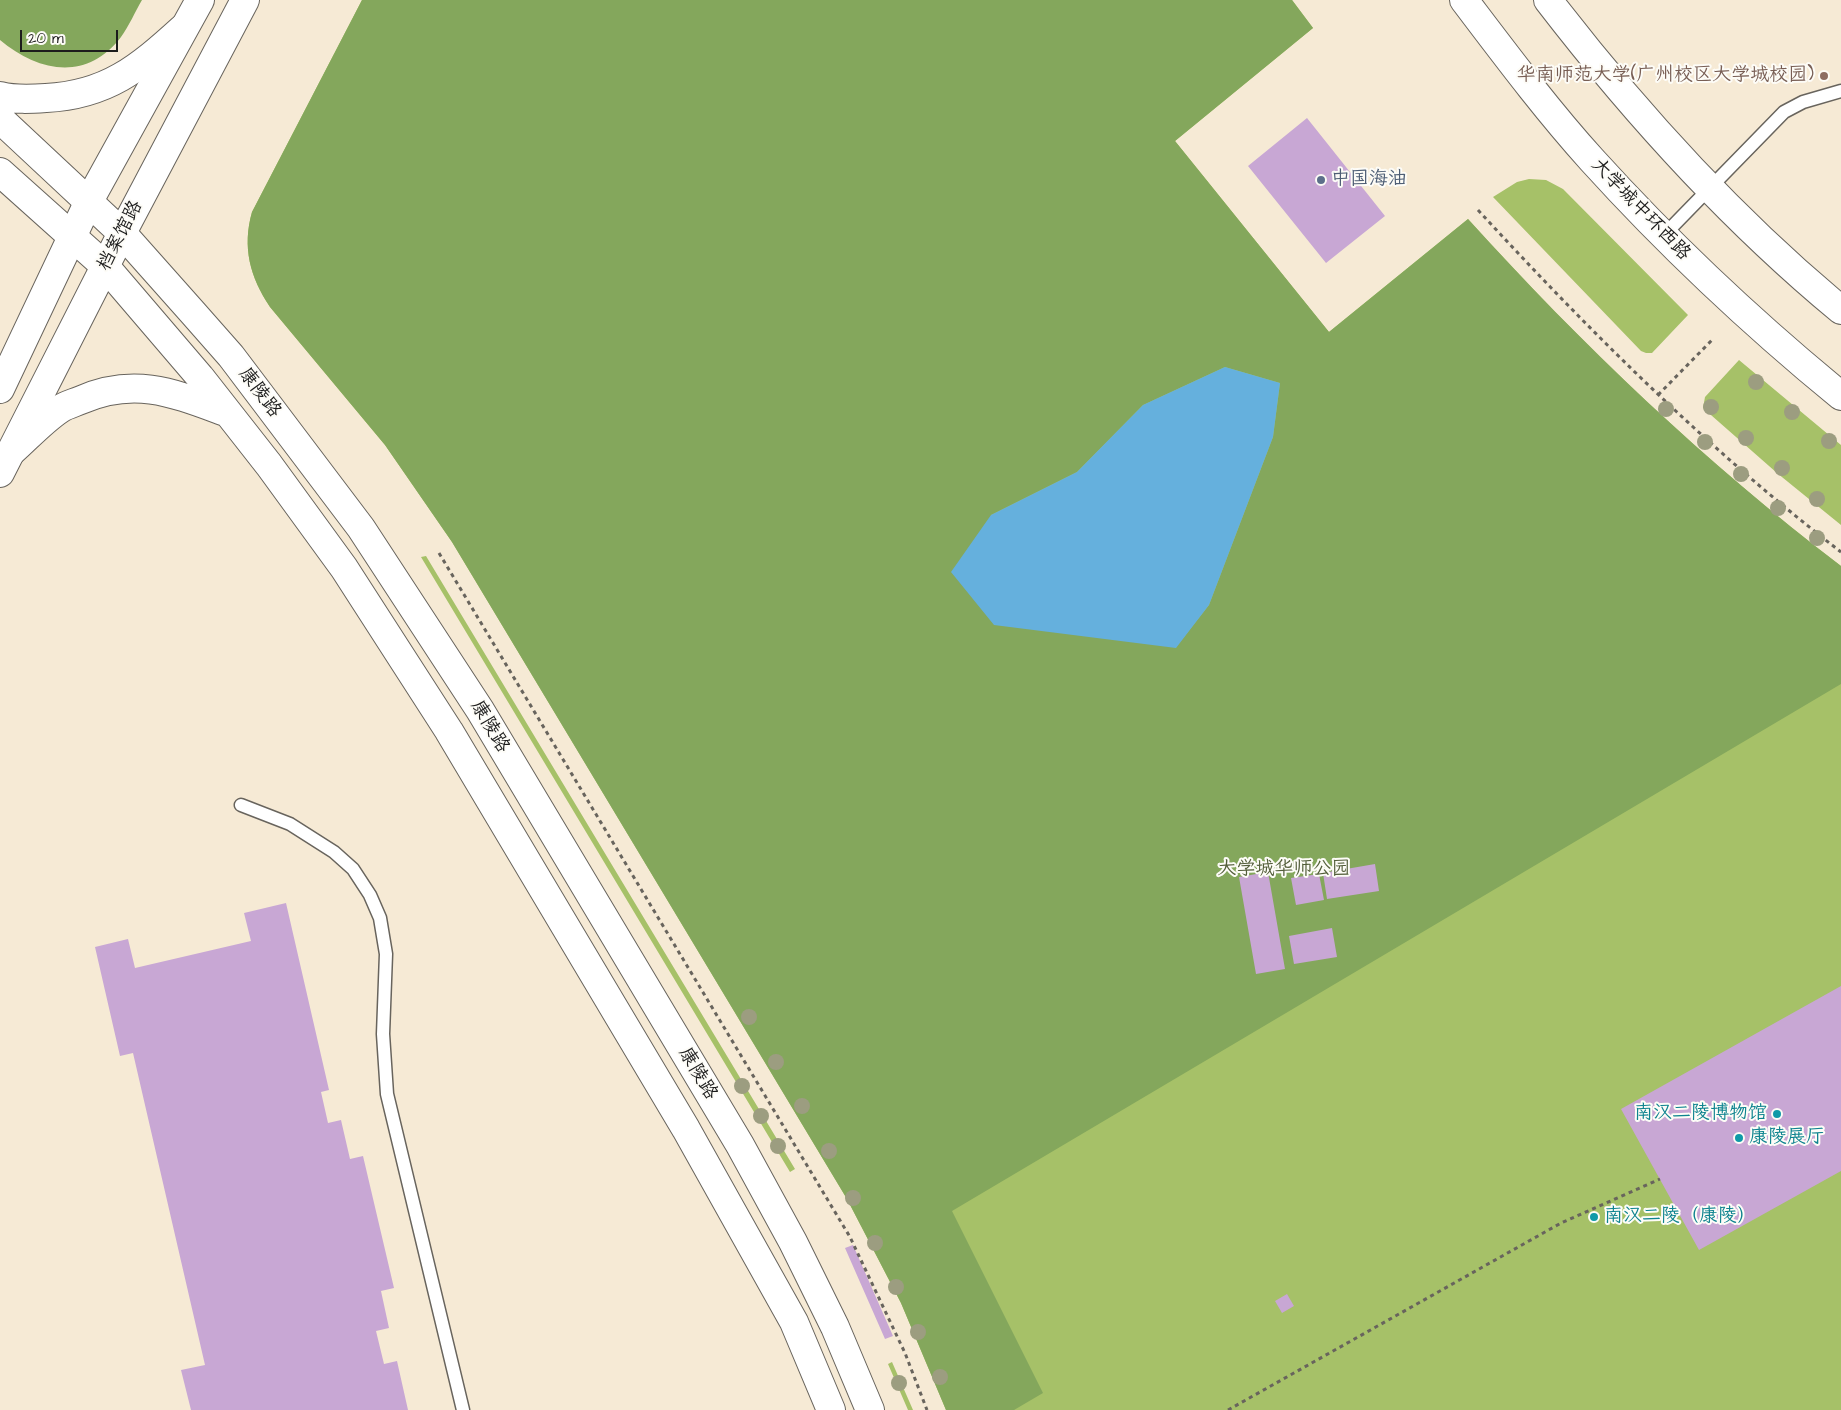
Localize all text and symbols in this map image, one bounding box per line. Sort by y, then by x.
scale bar [22,20,120,52]
text: 20 m [28,28,64,49]
place label: 华南师范大学(广州校区大学城校园) [1517,65,1814,87]
marker: 华南师范大学(广州校区大学城校园) [1818,70,1830,82]
street label: 大学城中环西路 [1586,154,1694,266]
place label: 中国海油 [1331,169,1407,191]
marker: 中国海油 [1315,174,1327,186]
street label: 档案馆路 [94,197,148,275]
street label: 康陵路 [233,363,285,423]
street label: 康陵路 [465,697,513,757]
park label: 大学城华师公园 [1218,859,1350,881]
street label: 康陵路 [673,1044,721,1104]
place label: 南汉二陵博物馆 [1634,1103,1767,1125]
marker: 南汉二陵博物馆 [1771,1108,1783,1120]
place label: 康陵展厅 [1749,1127,1825,1149]
marker: 康陵展厅 [1733,1132,1745,1144]
place label: 南汉二陵（康陵） [1604,1206,1756,1228]
marker: 南汉二陵（康陵） [1588,1211,1600,1223]

